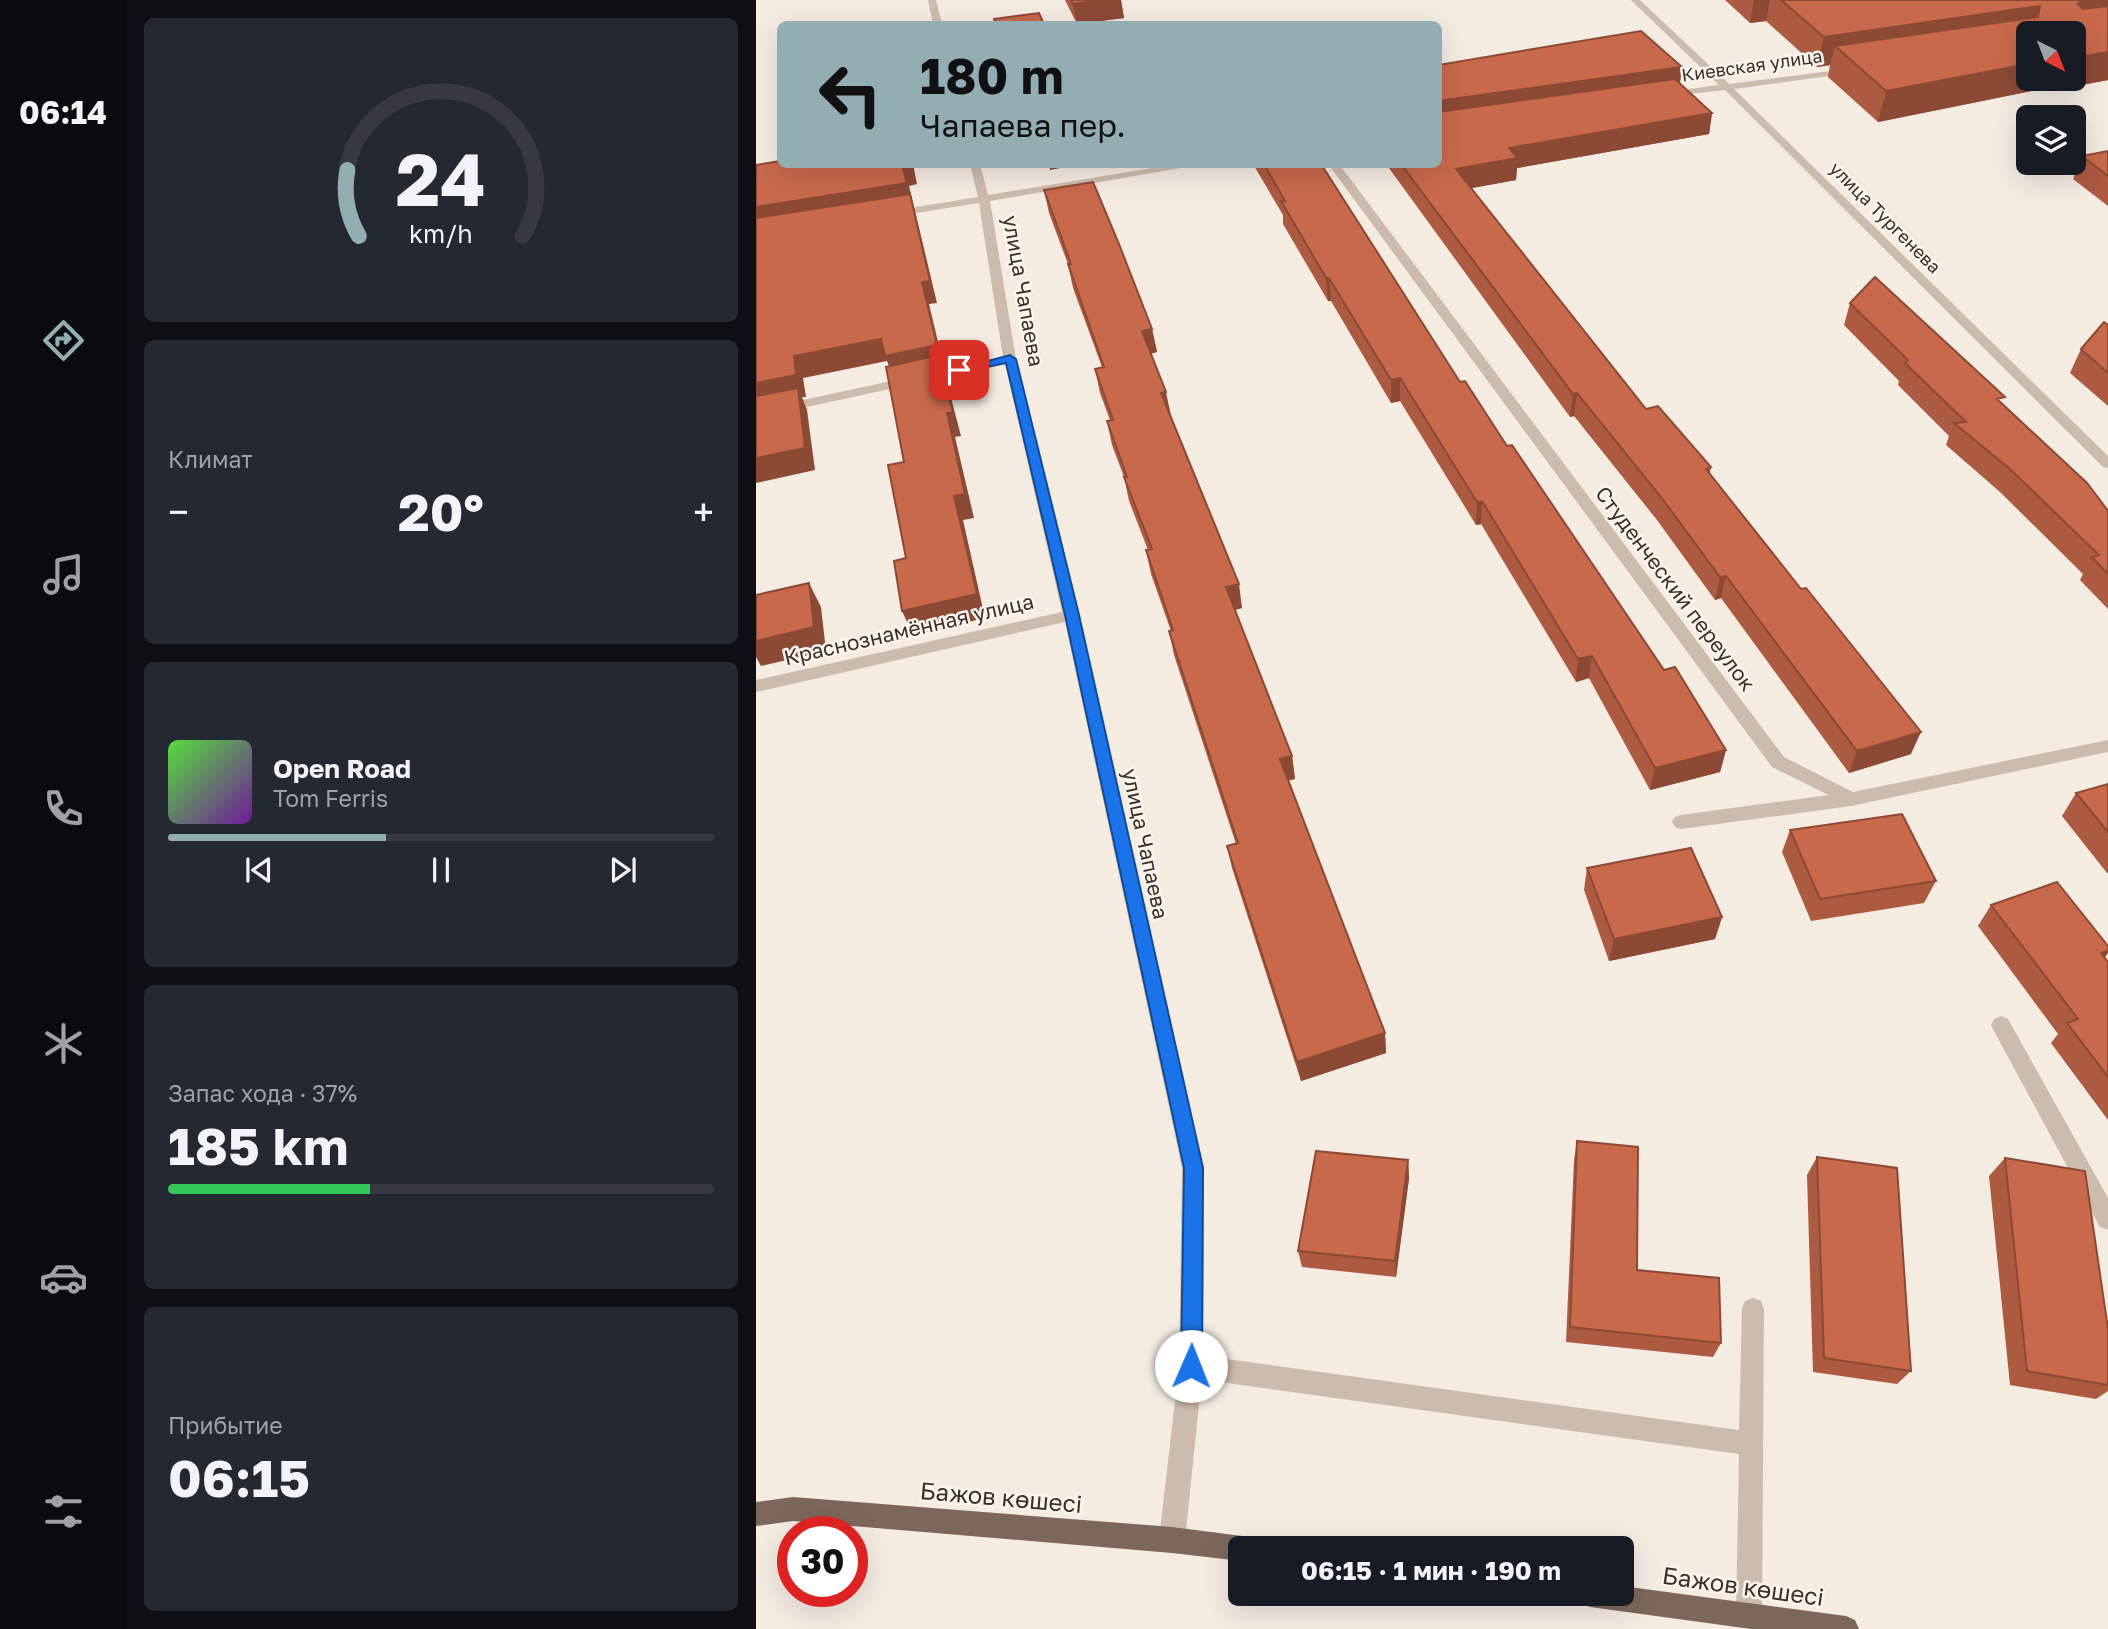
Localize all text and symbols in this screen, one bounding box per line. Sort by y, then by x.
north arrow [2016,21,2086,91]
map controls [2016,21,2086,175]
street label: Киевская улица [1680,44,1824,86]
text: 180 m [920,46,1064,105]
icon: left [805,49,896,140]
text: 06:14 [19,93,107,131]
button: layers [2016,105,2086,175]
text: Чапаева пер. [920,106,1126,144]
text: 24 [396,135,486,222]
street label: улица Тургенева [1825,157,1946,278]
street label: улица Чапаева [998,213,1050,368]
text: km/h [409,218,473,249]
icon: directions [39,316,88,365]
pin [929,340,989,400]
icon: arrive [940,351,978,389]
text: Климат [168,445,253,473]
text: 20° [398,480,484,542]
street label: Студенческий переулок [1590,481,1761,696]
text: − [168,489,189,534]
text: + [693,489,714,534]
icon: music [39,550,88,599]
street label: Краснознамённая улица [781,588,1036,670]
text: Open Road [273,753,411,784]
street label: улица Чапаева [1117,766,1175,921]
icon: phone [39,784,88,833]
text: Tom Ferris [273,784,388,812]
icon: previous [240,851,278,889]
icon: pause [422,851,460,889]
icon: next [604,851,642,889]
icon: climate [39,1019,88,1068]
text: Запас хода · 37% [168,1079,357,1107]
text: 185 km [168,1114,348,1176]
icon: car [39,1253,88,1302]
position arrow [1154,1329,1228,1403]
text: Прибытие [168,1411,283,1439]
text: 06:15 [168,1446,310,1508]
street label: Бажов көшесі [919,1475,1083,1518]
icon: filters [39,1487,88,1536]
speed limit sign: 30 [777,1516,868,1607]
text: 06:15 · 1 мин · 190 m [1301,1555,1561,1586]
street label: Бажов көшесі [1661,1560,1826,1611]

